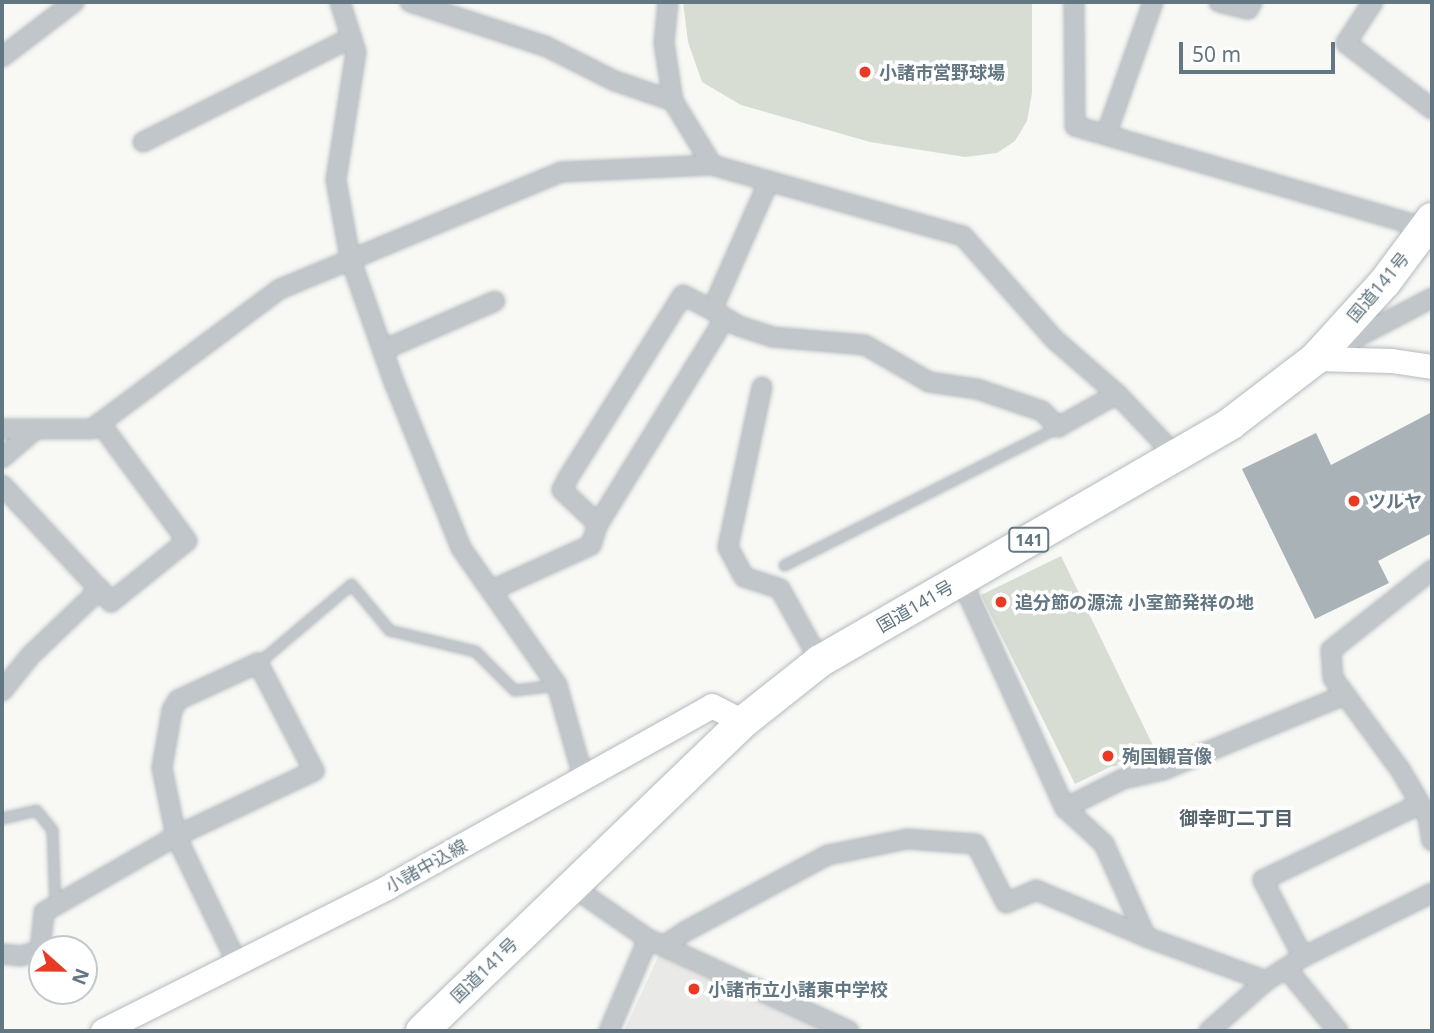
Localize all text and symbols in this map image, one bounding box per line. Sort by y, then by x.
scale bar [1182,28,1338,72]
text: 50 m [1192,40,1241,68]
place label: 小諸市営野球場 [879,61,1005,83]
marker: 小諸市営野球場 [857,64,873,80]
street label: 国道141号 [1342,248,1414,326]
place label: ツルヤ [1368,490,1422,512]
marker: ツルヤ [1346,493,1362,509]
road number: 141 [1008,527,1050,552]
street label: 国道141号 [873,575,957,637]
place label: 追分節の源流 小室節発祥の地 [1015,591,1254,613]
marker: 追分節の源流 小室節発祥の地 [993,594,1009,610]
place label: 殉国観音像 [1122,745,1212,767]
marker: 殉国観音像 [1100,748,1116,764]
district label: 御幸町二丁目 [1179,808,1293,830]
street label: 小諸中込線 [381,835,471,897]
street label: 国道141号 [446,933,522,1007]
north arrow [28,935,98,1005]
text: N [66,965,96,989]
place label: 小諸市立小諸東中学校 [708,978,888,1000]
marker: 小諸市立小諸東中学校 [686,981,702,997]

